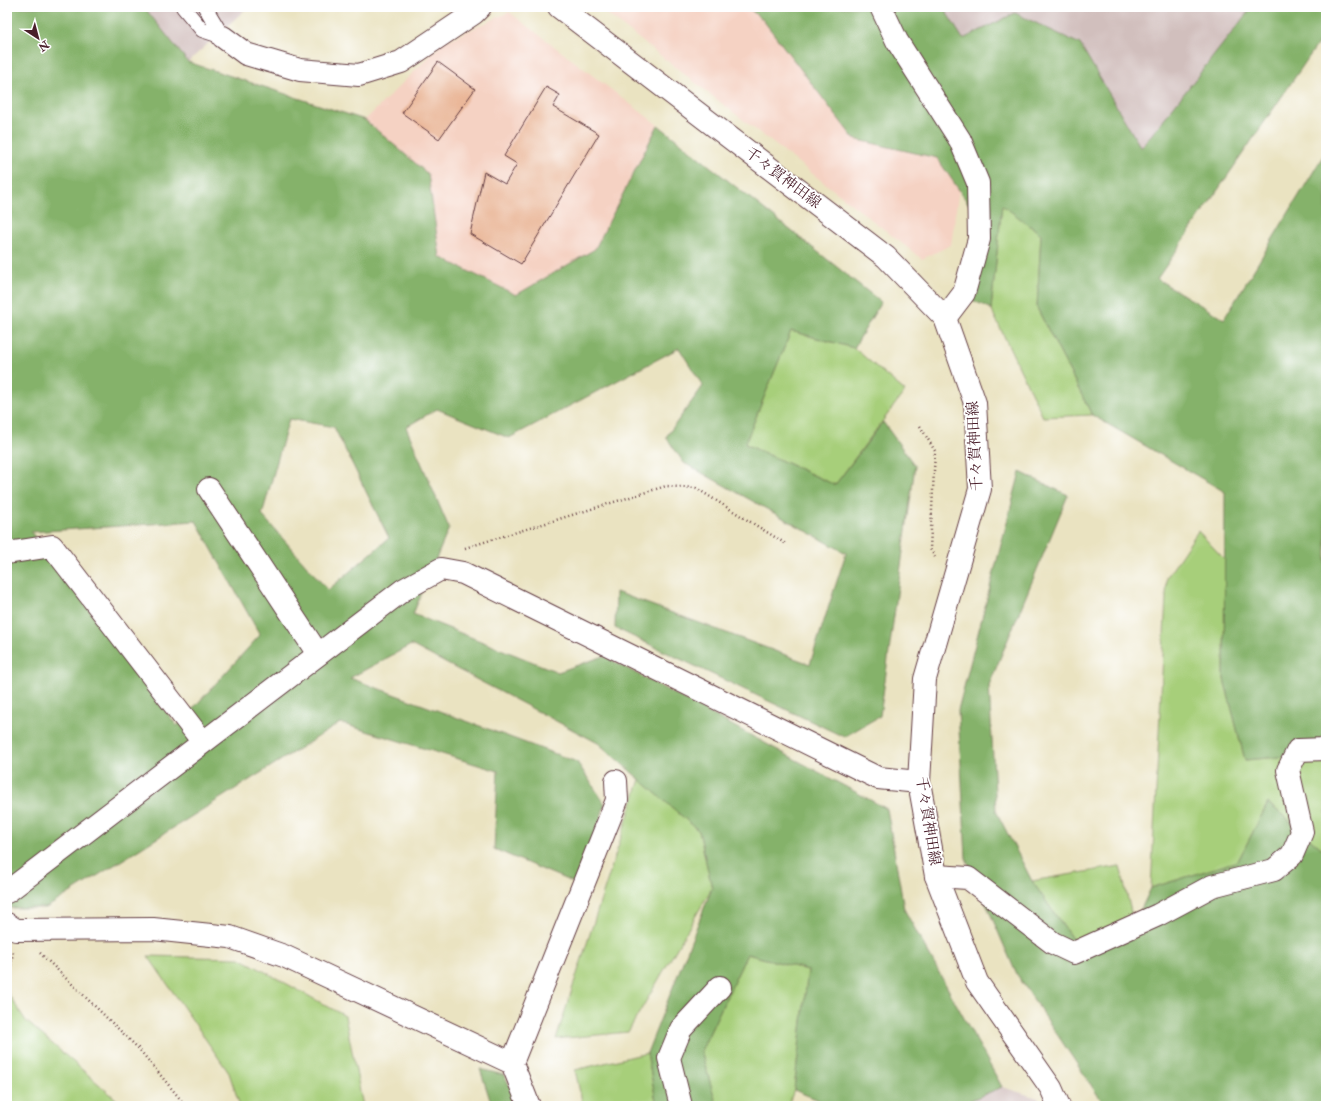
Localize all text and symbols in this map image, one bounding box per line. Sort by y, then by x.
north arrow [18,18,58,58]
text: N [35,37,52,55]
street label: 千々賀神田線 [741,143,825,213]
street label: 千々賀神田線 [963,401,987,491]
street label: 千々賀神田線 [912,775,944,867]

